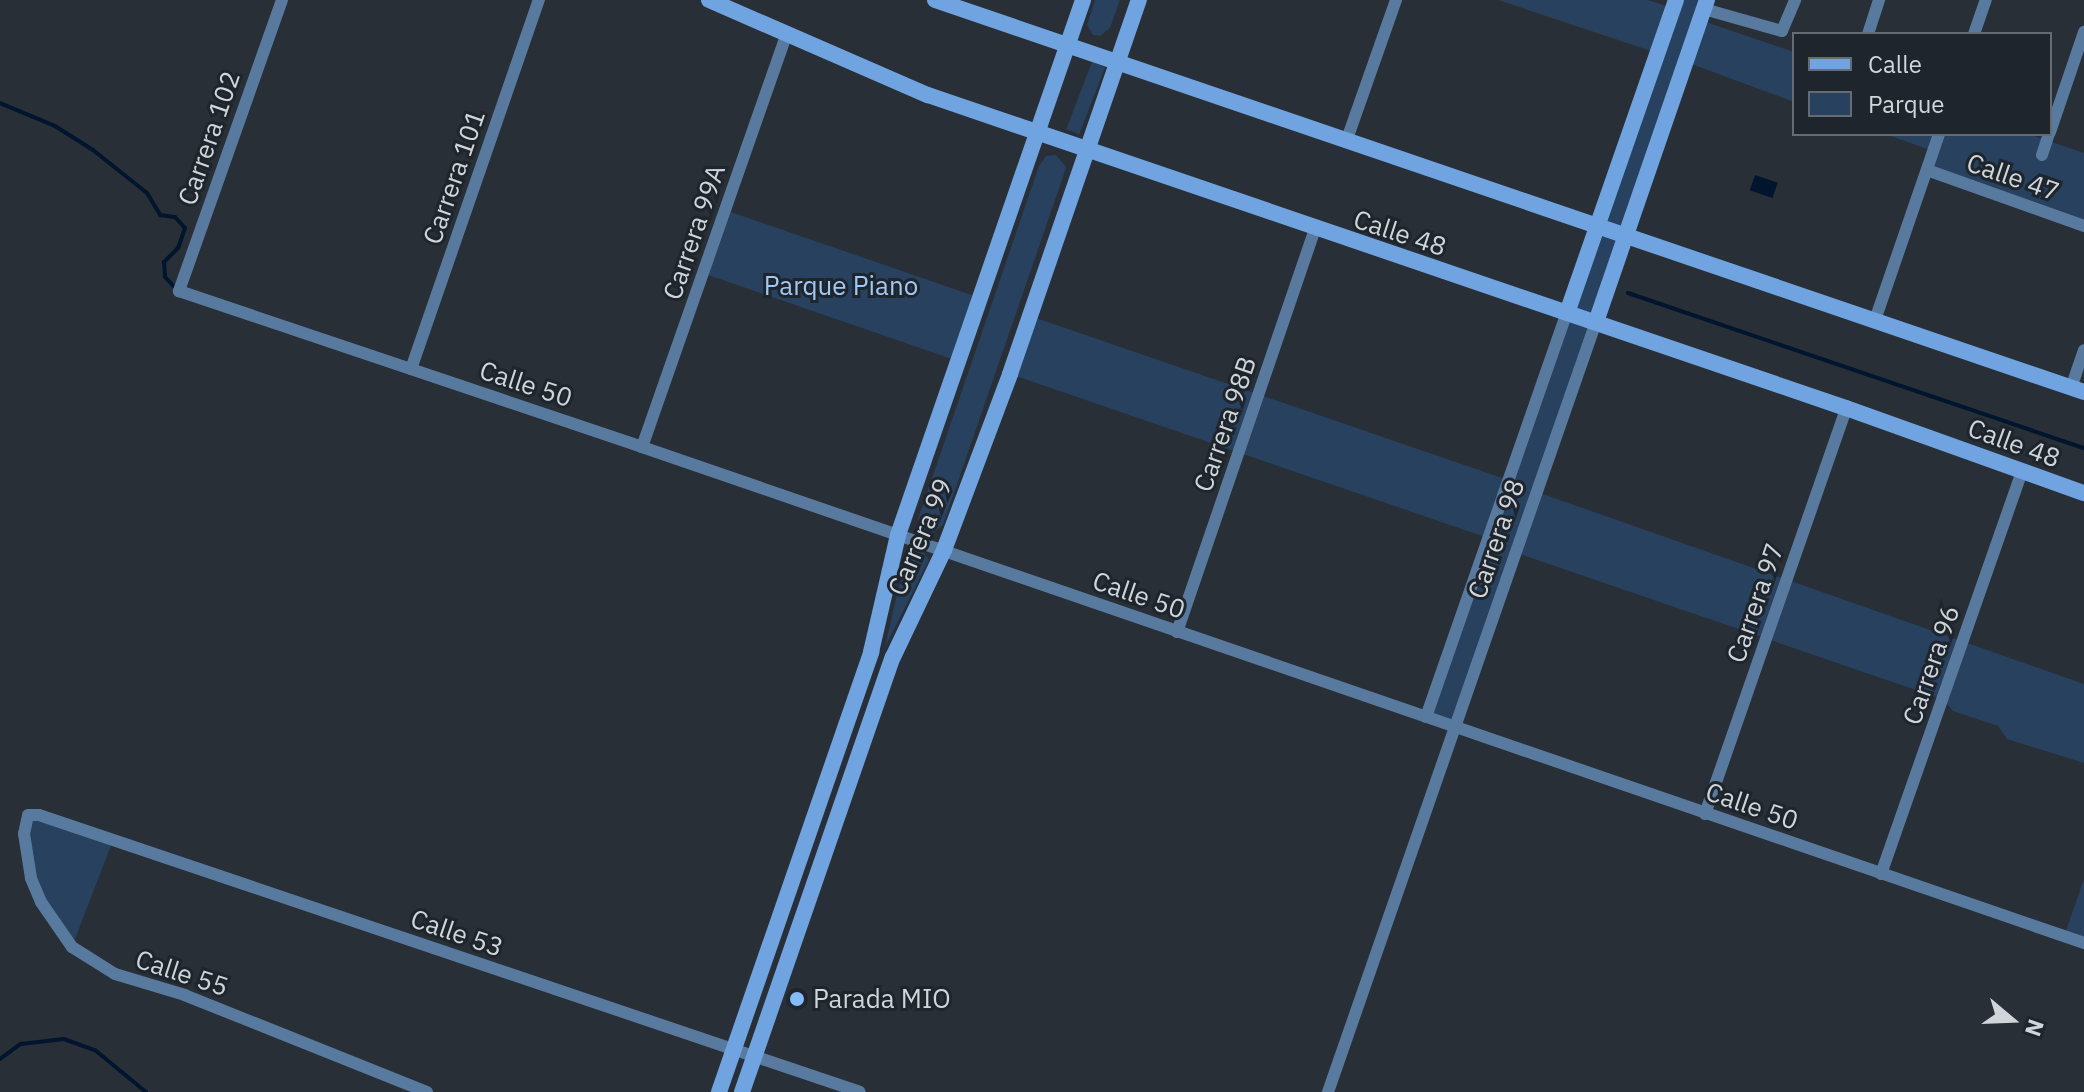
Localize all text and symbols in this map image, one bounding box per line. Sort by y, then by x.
legend [1792,32,2052,136]
text: Calle [1868,48,1922,80]
street label: Carrera 102 [172,67,246,209]
text: Parque [1868,88,1945,120]
street label: Carrera 101 [417,106,491,248]
street label: Calle 47 [1963,147,2063,207]
street label: Carrera 99A [656,160,732,304]
street label: Calle 48 [1350,203,1450,263]
park label: Parque Piano [764,270,918,302]
street label: Carrera 98B [1187,352,1263,496]
street label: Calle 50 [476,354,576,414]
street label: Calle 48 [1964,412,2064,474]
street label: Carrera 99 [881,474,959,600]
street label: Carrera 98 [1461,475,1531,603]
street label: Carrera 97 [1720,539,1790,667]
street label: Calle 50 [1089,565,1189,625]
street label: Carrera 96 [1896,601,1966,729]
street label: Calle 50 [1702,776,1802,836]
street label: Calle 53 [407,903,507,963]
street label: Calle 55 [132,943,232,1003]
north arrow [1972,980,2052,1060]
place label: Parada MIO [813,983,951,1015]
marker: Parada MIO [788,990,806,1008]
text: N [2019,1016,2051,1040]

